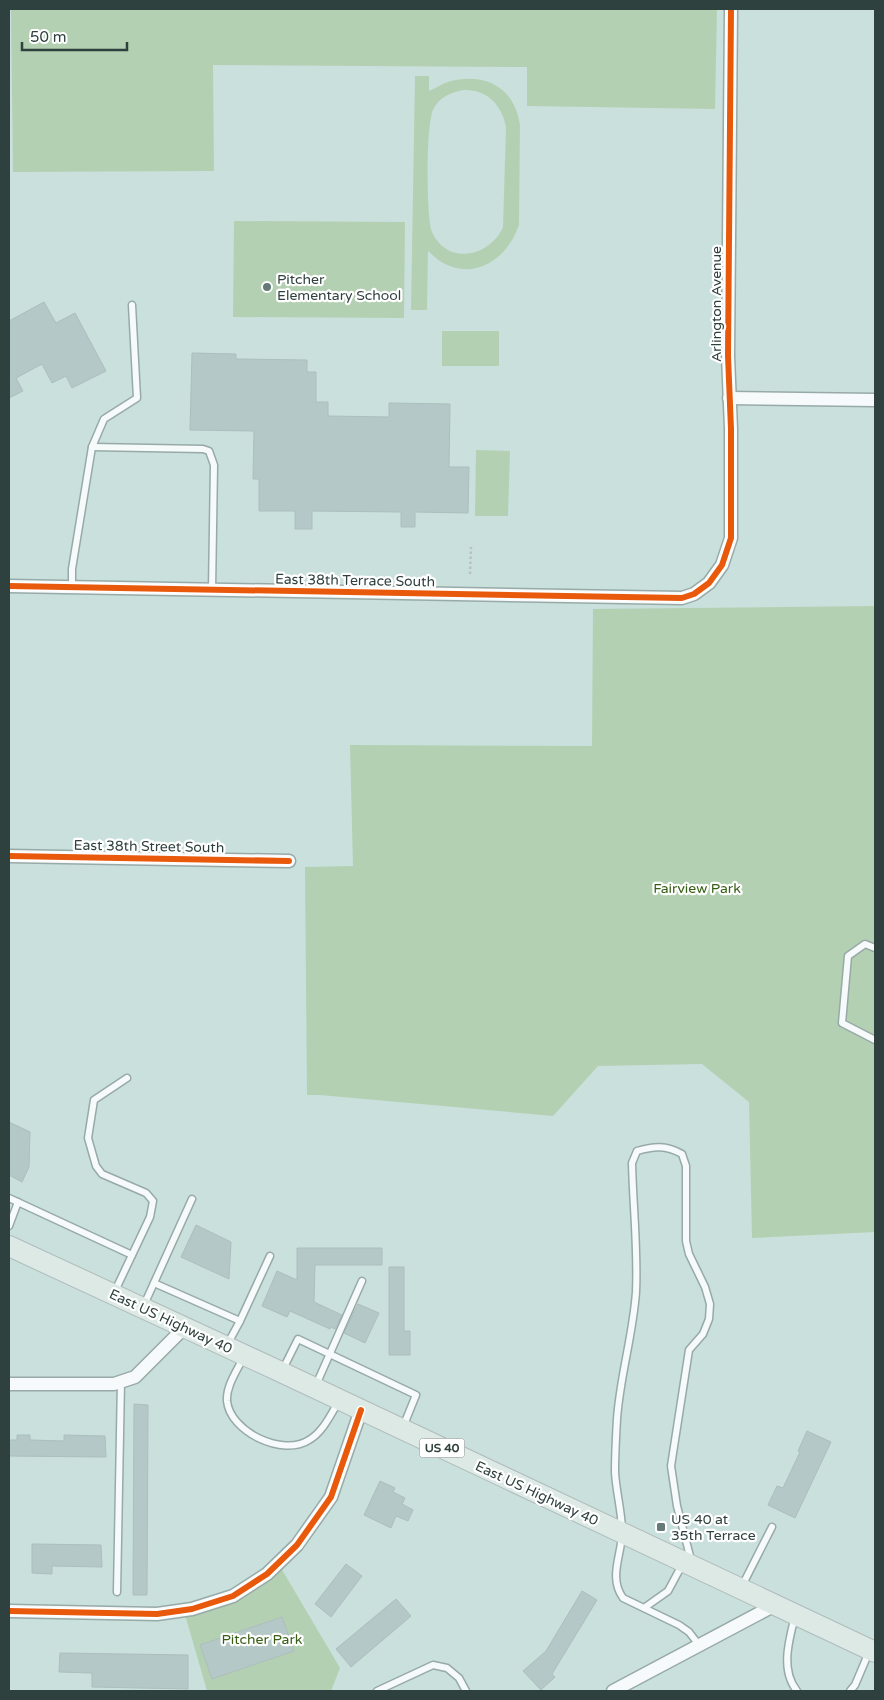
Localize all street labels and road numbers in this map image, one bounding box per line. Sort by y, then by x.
street label: Arlington Avenue [708,246,725,362]
street label: East 38th Terrace South [275,571,435,590]
street label: East 38th Street South [74,837,224,856]
street label: East US Highway 40 [107,1285,235,1358]
road number: US 40 [420,1439,464,1458]
street label: East US Highway 40 [473,1457,601,1530]

